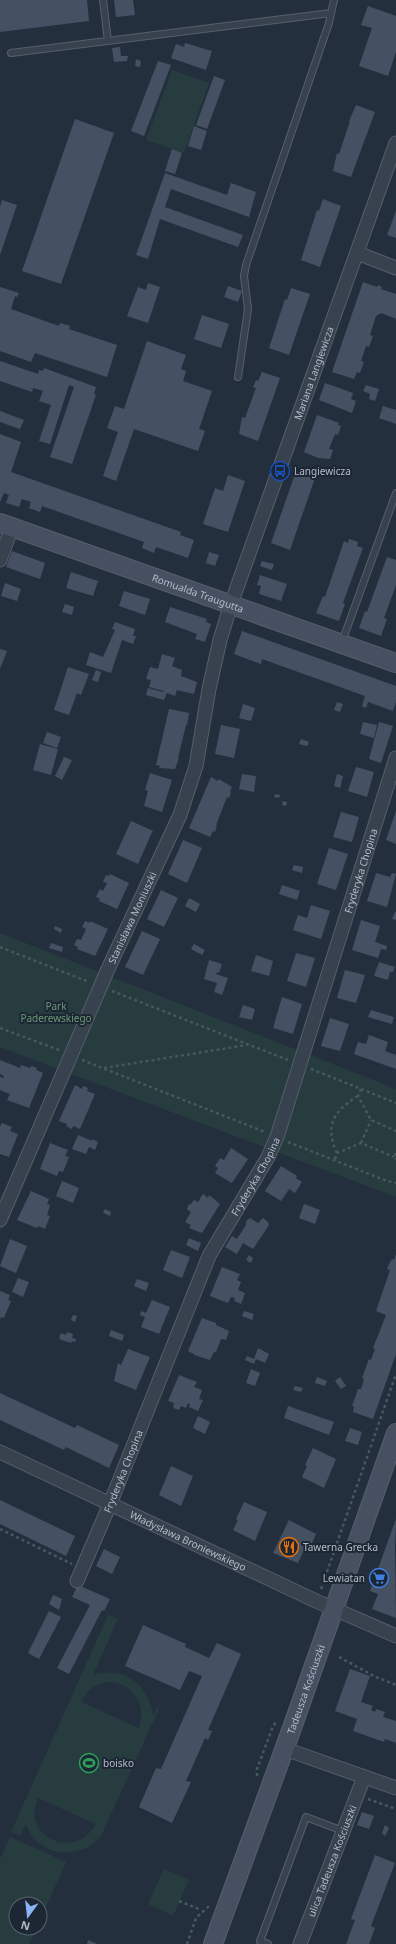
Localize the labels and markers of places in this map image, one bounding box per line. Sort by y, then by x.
bus stop icon: Langiewicza [269,460,291,482]
place label: Langiewicza [294,464,351,478]
restaurant icon: Tawerna Grecka [278,1536,300,1558]
place label: Tawerna Grecka [303,1540,378,1554]
supermarket icon: Lewiatan [368,1567,390,1589]
place label: Lewiatan [323,1571,365,1585]
sports icon: boisko [78,1752,100,1774]
place label: boisko [103,1756,134,1770]

